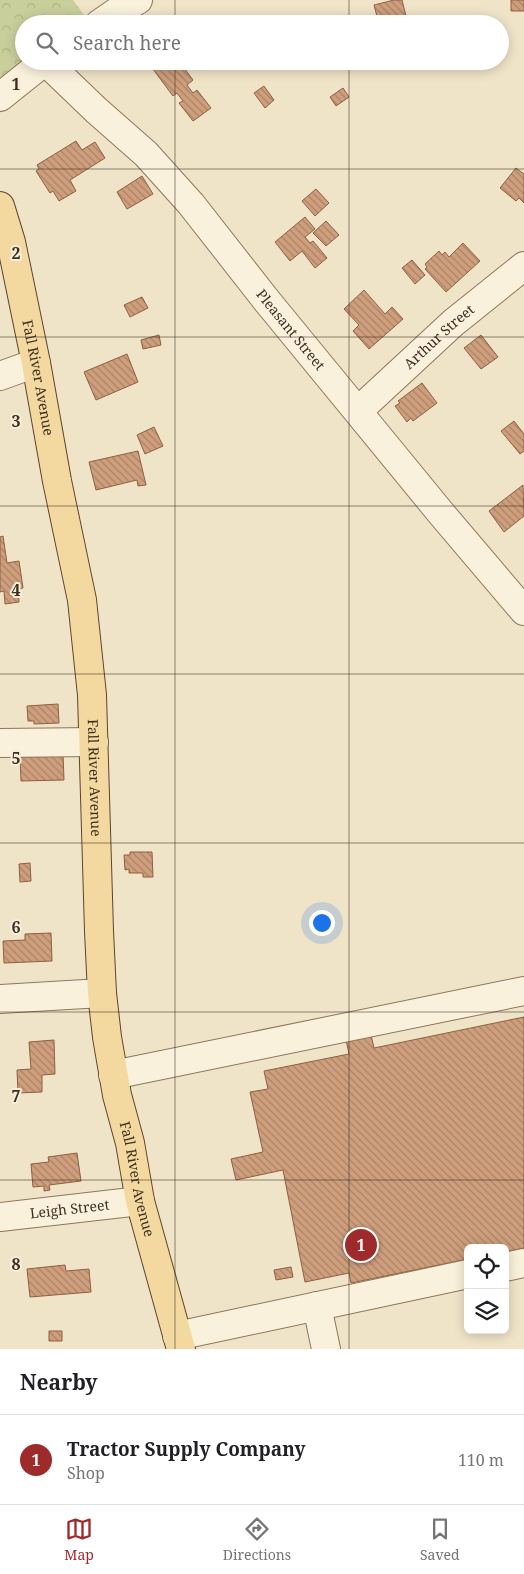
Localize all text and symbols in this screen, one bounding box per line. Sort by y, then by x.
search box [15,15,509,70]
icon: search [33,29,61,57]
text: Search here [73,30,181,56]
text: 1 [11,73,21,95]
text: 2 [11,242,21,264]
street label: Pleasant Street [252,285,330,374]
street label: Arthur Street [399,300,478,373]
street label: Fall River Avenue [18,318,59,437]
text: 3 [11,410,21,432]
text: 4 [11,579,21,601]
street label: Fall River Avenue [84,719,106,837]
text: 5 [11,747,21,769]
your location [309,910,335,936]
text: 6 [11,916,21,938]
text: 7 [11,1085,21,1107]
street label: Fall River Avenue [116,1119,159,1239]
street label: Leigh Street [29,1195,110,1223]
pin: 1 [345,1226,377,1264]
map controls [464,1244,509,1334]
button: locate [464,1244,509,1289]
text: 8 [11,1253,21,1275]
button: layers [464,1289,509,1334]
text: Nearby [20,1368,98,1396]
text: Tractor Supply Company [67,1436,306,1462]
text: 1 [31,1449,41,1471]
text: 110 m [458,1449,504,1471]
text: Shop [67,1462,105,1484]
tab: Map [64,1515,94,1564]
tab: Directions [223,1515,291,1564]
tab: Saved [420,1515,460,1564]

